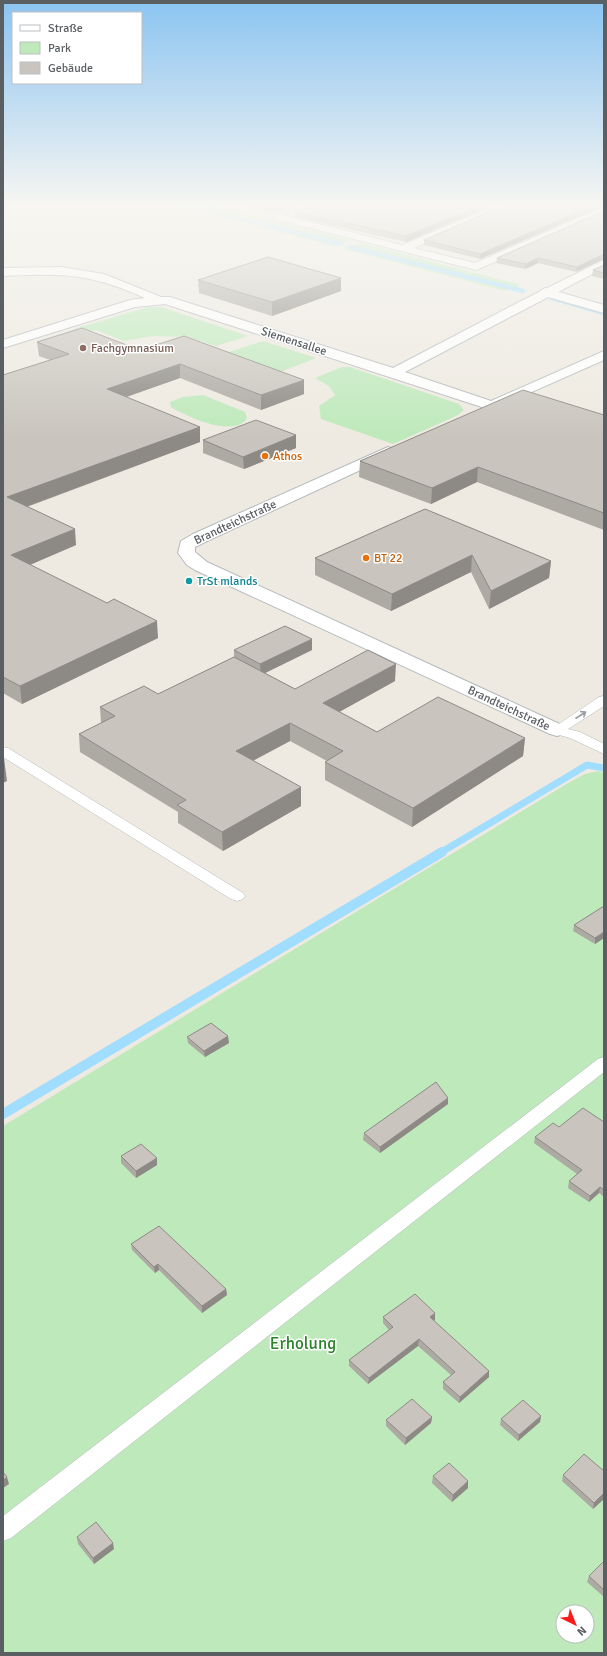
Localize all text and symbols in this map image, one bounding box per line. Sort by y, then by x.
legend [12,12,142,84]
text: Straße [48,21,83,36]
text: Park [48,41,71,56]
text: Gebäude [48,61,93,76]
street label: Siemensallee [259,324,329,359]
place label: Fachgymnasium [91,341,174,356]
marker: Fachgymnasium [78,343,88,353]
place label: Athos [273,449,302,464]
marker: Athos [260,451,270,461]
street label: Brandteichstraße [192,497,279,548]
place label: BT 22 [374,551,403,566]
marker: BT 22 [361,553,371,563]
place label: TrSt mlands [197,574,258,589]
marker: TrSt mlands [184,576,194,586]
street label: Brandteichstraße [465,683,552,734]
one-way arrow [575,711,586,719]
park label: Erholung [270,1333,336,1354]
north arrow [555,1604,595,1644]
text: N [574,1624,589,1638]

